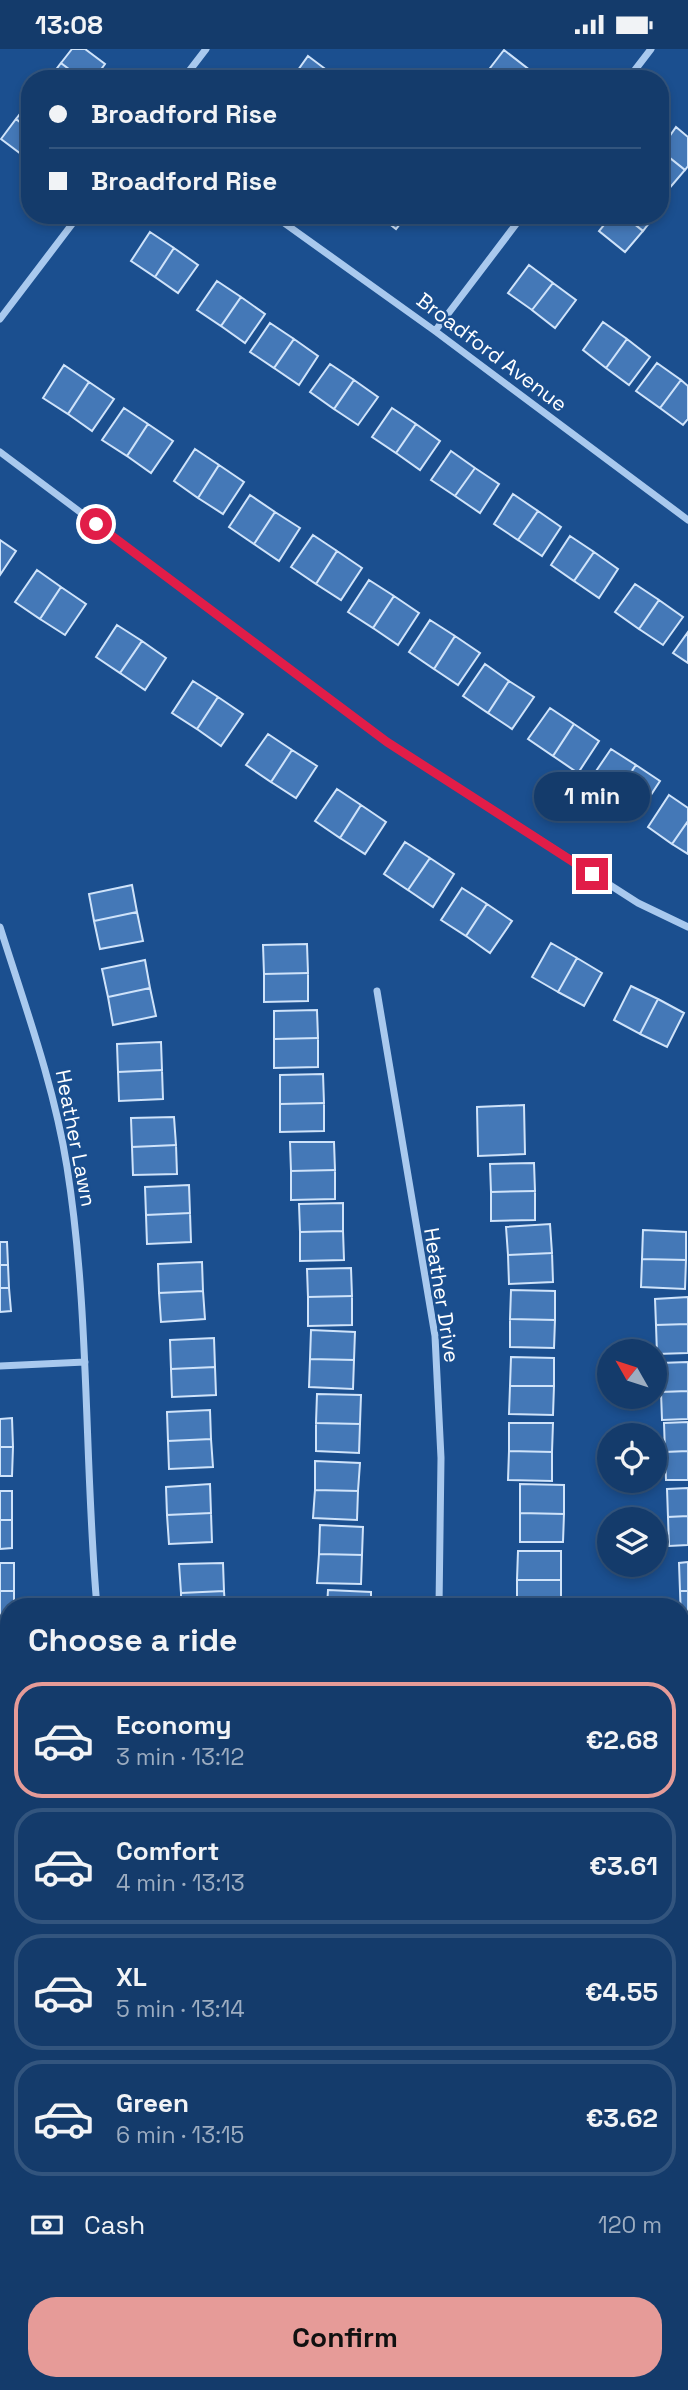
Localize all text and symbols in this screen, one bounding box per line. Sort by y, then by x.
text: 13:08 [35,8,103,42]
text: Broadford Rise [91,97,277,131]
text: Broadford Rise [91,164,277,198]
street label: Broadford Avenue [411,287,573,417]
route start [80,508,112,540]
callout: 1 min [534,773,650,821]
text: 1 min [564,781,620,811]
route end [576,858,608,890]
street label: Heather Lawn [49,1067,103,1209]
street label: Heather Drive [418,1226,466,1364]
north arrow [597,1339,667,1409]
map controls [597,1339,667,1577]
button: locate [597,1423,667,1493]
button: layers [597,1507,667,1577]
text: Choose a ride [28,1620,238,1660]
text: Economy [116,1708,232,1742]
icon: car [32,1709,95,1772]
text: €2.68 [586,1723,658,1757]
text: 3 min · 13:12 [116,1742,244,1772]
text: Comfort [116,1834,219,1868]
icon: car [32,1835,95,1898]
text: €3.61 [589,1849,658,1883]
text: 4 min · 13:13 [116,1868,245,1898]
text: XL [116,1960,147,1994]
icon: car [32,1961,95,2024]
text: €4.55 [585,1975,658,2009]
text: 5 min · 13:14 [116,1994,245,2024]
text: Green [116,2086,189,2120]
icon: car [32,2087,95,2150]
text: €3.62 [586,2101,658,2135]
text: 6 min · 13:15 [116,2120,244,2150]
icon: cash [28,2206,66,2244]
text: Cash [84,2208,145,2242]
text: 120 m [598,2210,662,2240]
button: Confirm [28,2297,662,2377]

